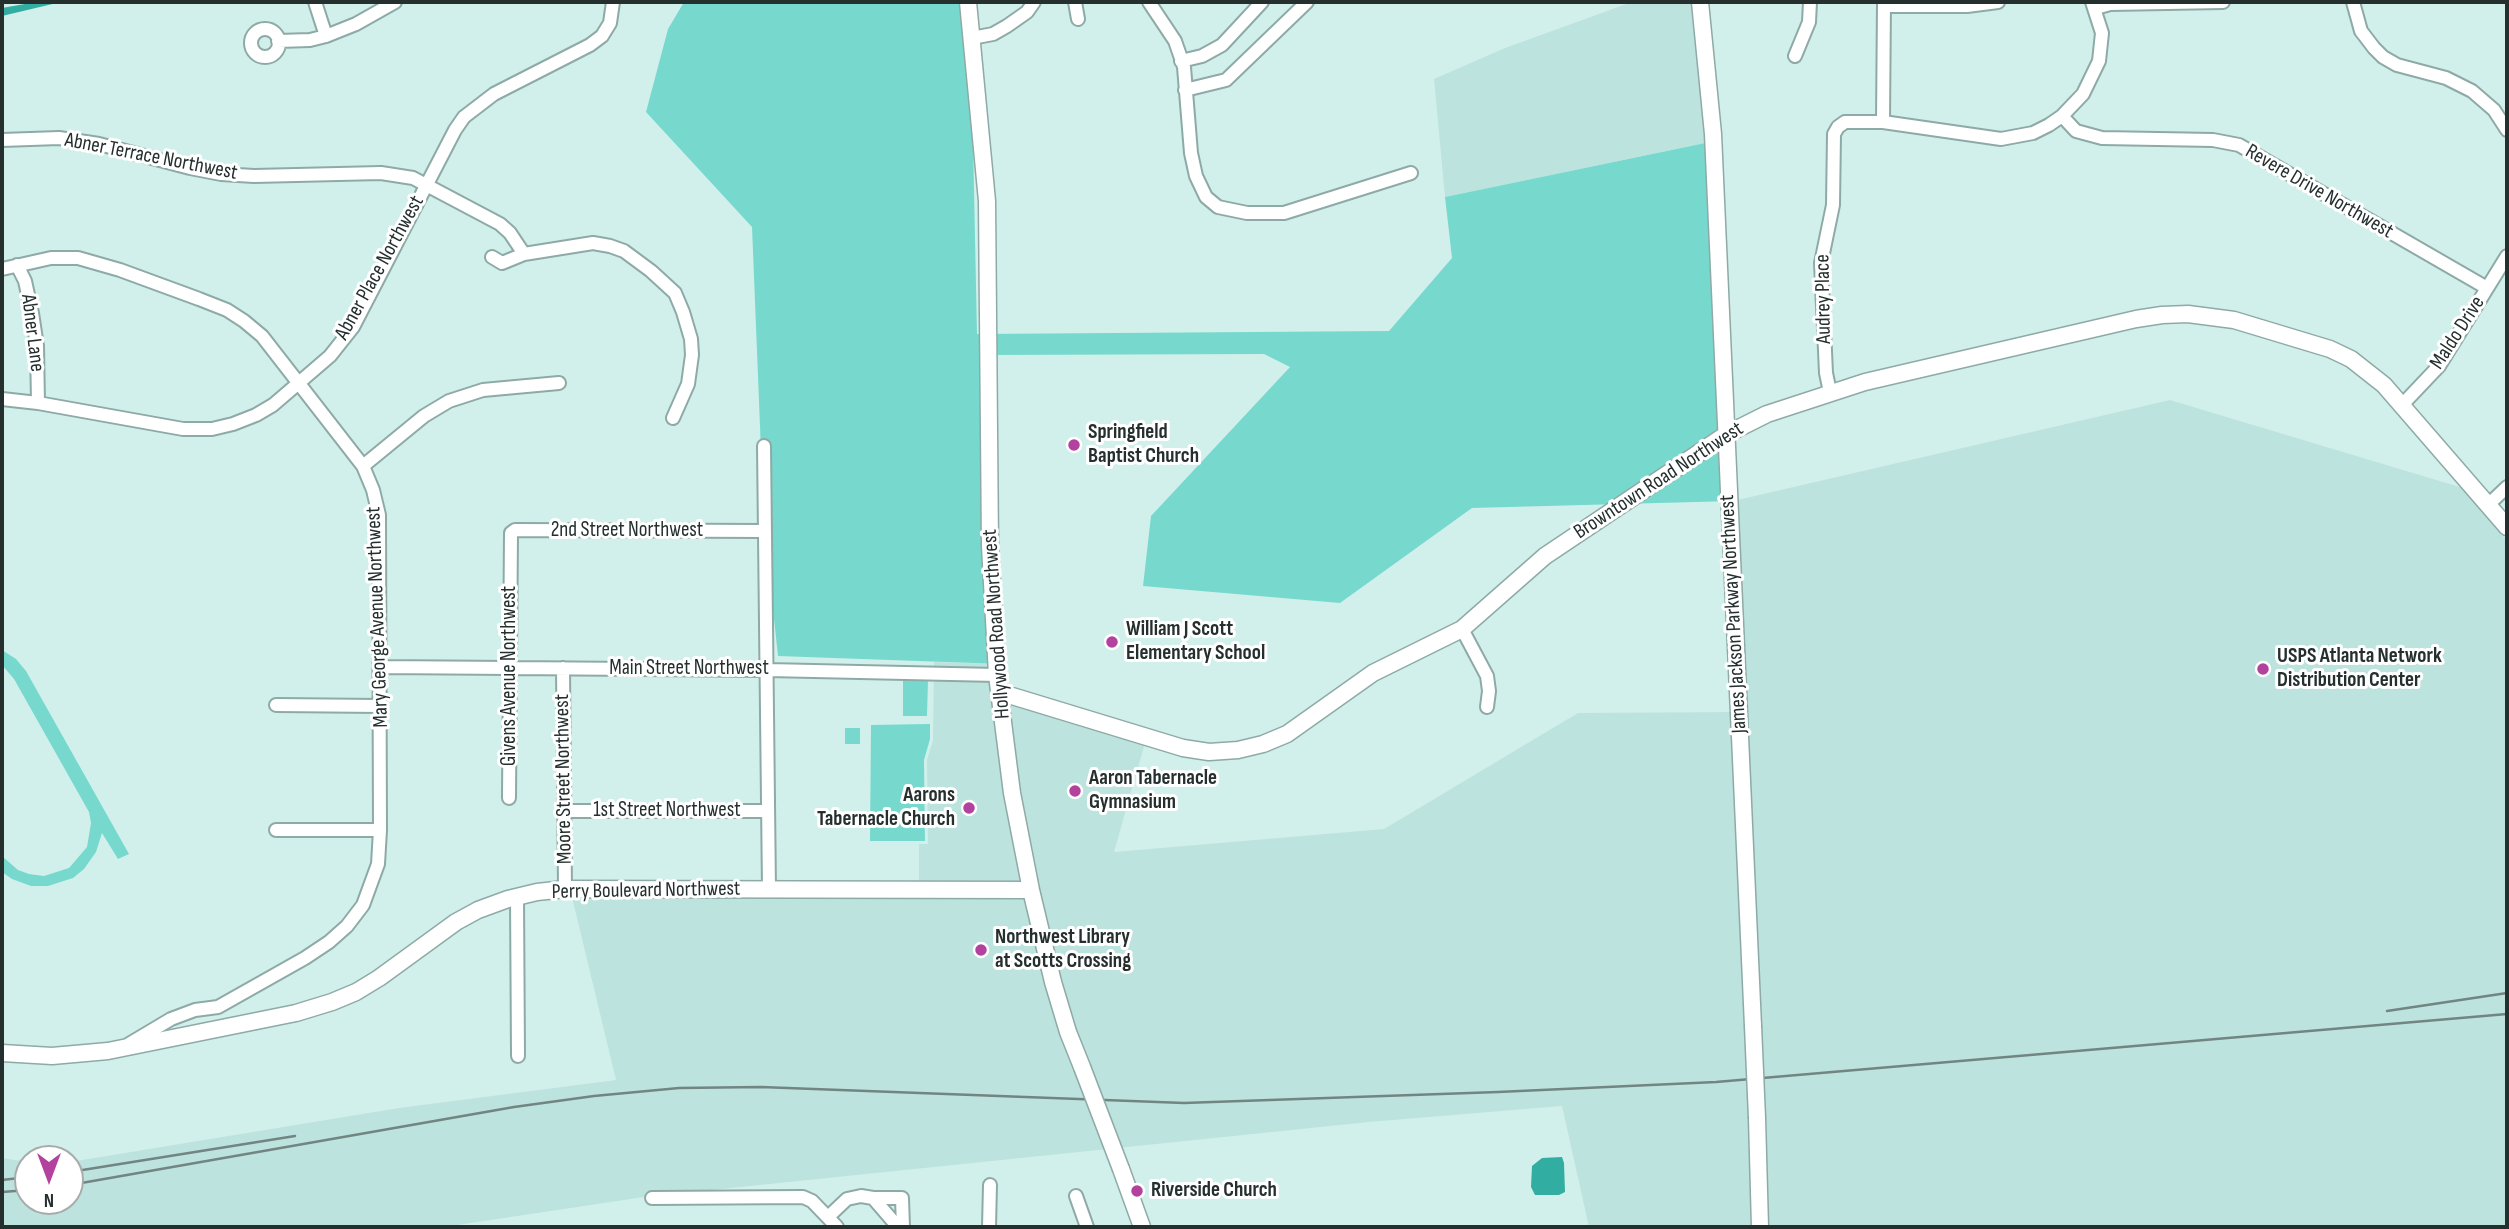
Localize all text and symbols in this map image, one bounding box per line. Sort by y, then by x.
street label: Abner Terrace Northwest [62,128,240,186]
street label: Revere Drive Northwest [2240,139,2398,245]
street label: Abner Place Northwest [330,192,430,344]
street label: Audrey Place [1811,254,1837,344]
street label: Maldo Drive [2425,292,2491,374]
street label: Abner Lane [15,293,49,373]
street label: Browntown Road Northwest [1570,417,1748,545]
place label: Springfield Baptist Church [1088,420,1199,470]
marker: Springfield Baptist Church [1066,437,1082,453]
street label: James Jackson Parkway Northwest [1715,494,1753,734]
street label: Mary George Avenue Northwest [362,506,394,728]
street label: 2nd Street Northwest [551,518,703,544]
street label: Hollywood Road Northwest [978,528,1016,720]
street label: Givens Avenue Northwest [497,586,523,766]
place label: William J Scott Elementary School [1126,617,1265,667]
marker: William J Scott Elementary School [1104,634,1120,650]
place label: USPS Atlanta Network Distribution Center [2277,644,2442,694]
street label: Main Street Northwest [609,656,769,682]
marker: USPS Atlanta Network Distribution Center [2255,661,2271,677]
street label: Moore Street Northwest [550,694,578,864]
place label: Aaron Tabernacle Gymnasium [1089,766,1217,816]
place label: Aarons Tabernacle Church [817,783,955,833]
marker: Aaron Tabernacle Gymnasium [1067,783,1083,799]
street label: 1st Street Northwest [593,798,741,824]
marker: Aarons Tabernacle Church [961,800,977,816]
street label: Perry Boulevard Northwest [551,877,741,905]
place label: Northwest Library at Scotts Crossing [995,925,1131,975]
marker: Northwest Library at Scotts Crossing [973,942,989,958]
north arrow [14,1145,84,1215]
place label: Riverside Church [1151,1178,1277,1204]
marker: Riverside Church [1129,1183,1145,1199]
text: N [44,1188,54,1211]

